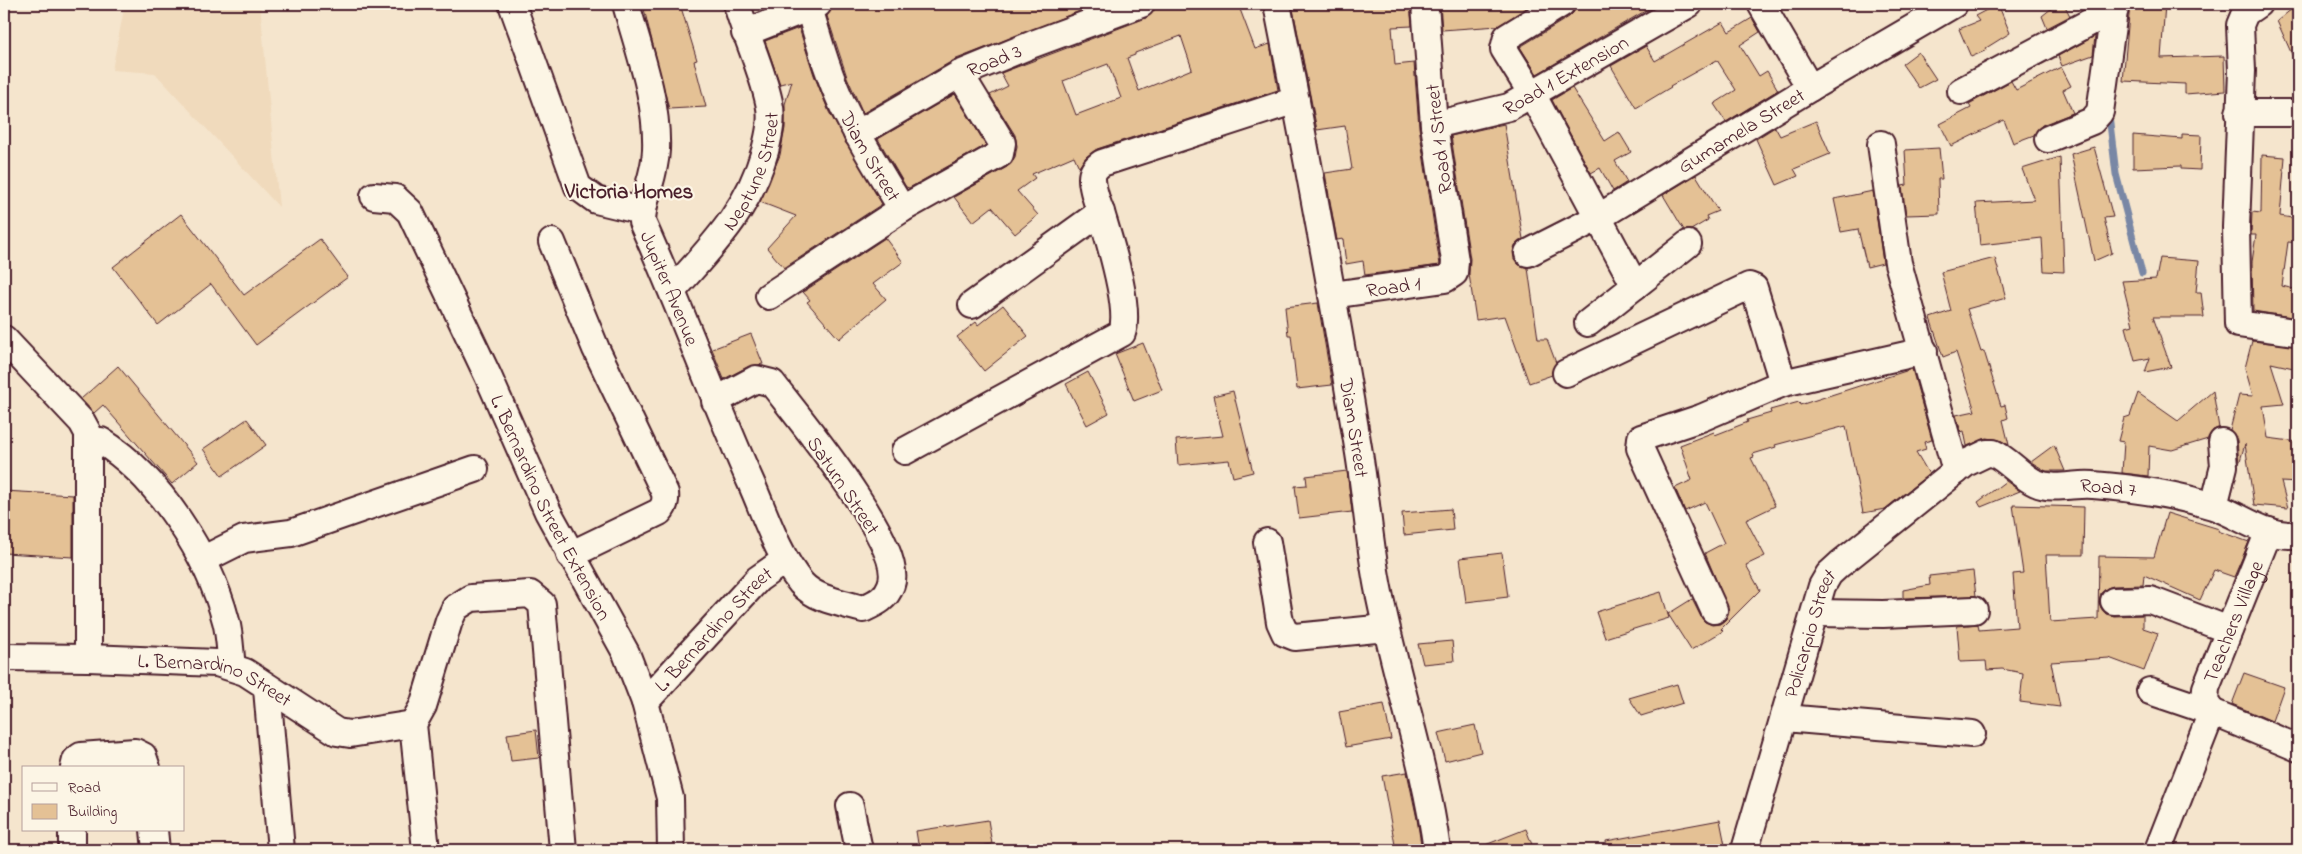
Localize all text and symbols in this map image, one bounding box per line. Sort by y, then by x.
street label: Road 1 Extension [1498,29,1635,124]
street label: Road 3 [963,38,1027,87]
street label: Road 1 Street [1419,82,1462,195]
street label: Gumamela Street [1673,82,1812,182]
street label: Diam Street [830,106,907,208]
street label: Neptune Street [717,112,788,238]
district label: Victoria Homes [564,178,694,208]
street label: Jupiter Avenue [631,227,705,351]
street label: Road 1 [1365,271,1423,307]
street label: Diam Street [1330,376,1374,480]
street label: L. Bernardino Street Extension [481,391,617,627]
street label: Saturn Street [798,431,886,542]
street label: Road 7 [2080,473,2138,506]
street label: Teachers Village [2197,557,2273,688]
street label: L. Bernardino Street [649,561,780,700]
street label: Policarpio Street [1778,562,1843,702]
street label: L. Bernardino Street [137,648,297,716]
legend [22,766,185,832]
text: Road [68,777,101,799]
text: Building [67,801,117,824]

